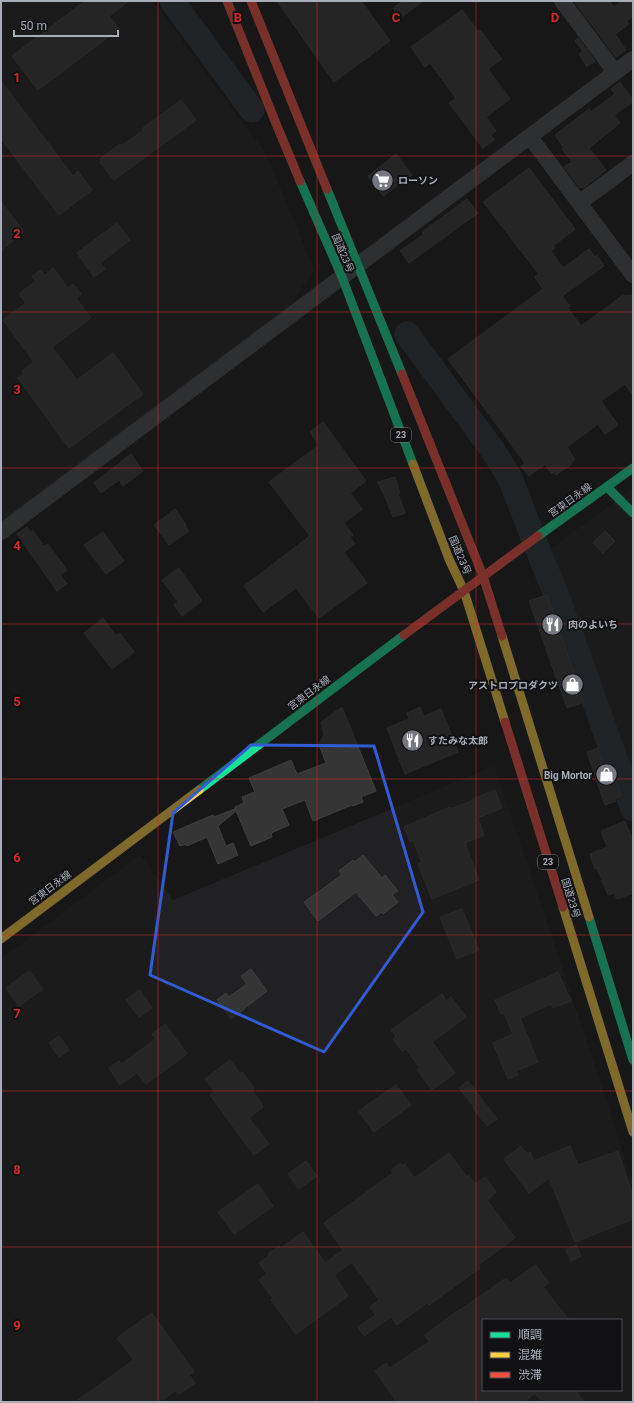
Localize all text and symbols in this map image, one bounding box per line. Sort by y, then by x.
text: B [234,10,242,25]
text: C [392,10,401,25]
text: D [551,10,559,25]
scale bar [14,12,118,38]
text: 50 m [20,19,47,33]
text: 1 [13,70,21,85]
supermarket icon: ローソン [369,167,395,193]
place label: ローソン [398,175,438,186]
text: 2 [13,226,21,241]
street label: 国道23号 [330,232,356,274]
text: 3 [13,382,21,397]
road number: 23 [391,428,411,442]
street label: 宮東日永線 [547,481,593,519]
street label: 国道23号 [447,534,473,576]
text: 4 [13,538,21,553]
restaurant icon: 肉のよいち [539,611,565,637]
place label: 肉のよいち [568,619,618,630]
shop icon: アストロプロダクツ [560,672,586,698]
street label: 宮東日永線 [286,674,332,712]
place label: アストロプロダクツ [468,680,558,691]
text: 5 [13,694,21,709]
restaurant icon: すたみな太郎 [400,727,426,753]
place label: すたみな太郎 [428,735,488,746]
shop icon: Big Mortor [594,762,620,788]
place label: Big Mortor [544,770,592,781]
text: 6 [13,850,21,865]
road number: 23 [538,855,558,869]
street label: 宮東日永線 [27,869,73,907]
street label: 国道23号 [560,877,582,919]
text: 7 [13,1006,21,1021]
text: 8 [13,1162,21,1177]
text: 9 [13,1318,21,1333]
legend [482,1319,622,1391]
text: 順調 [518,1328,542,1342]
text: 混雑 [518,1348,542,1362]
text: 渋滞 [518,1368,542,1382]

